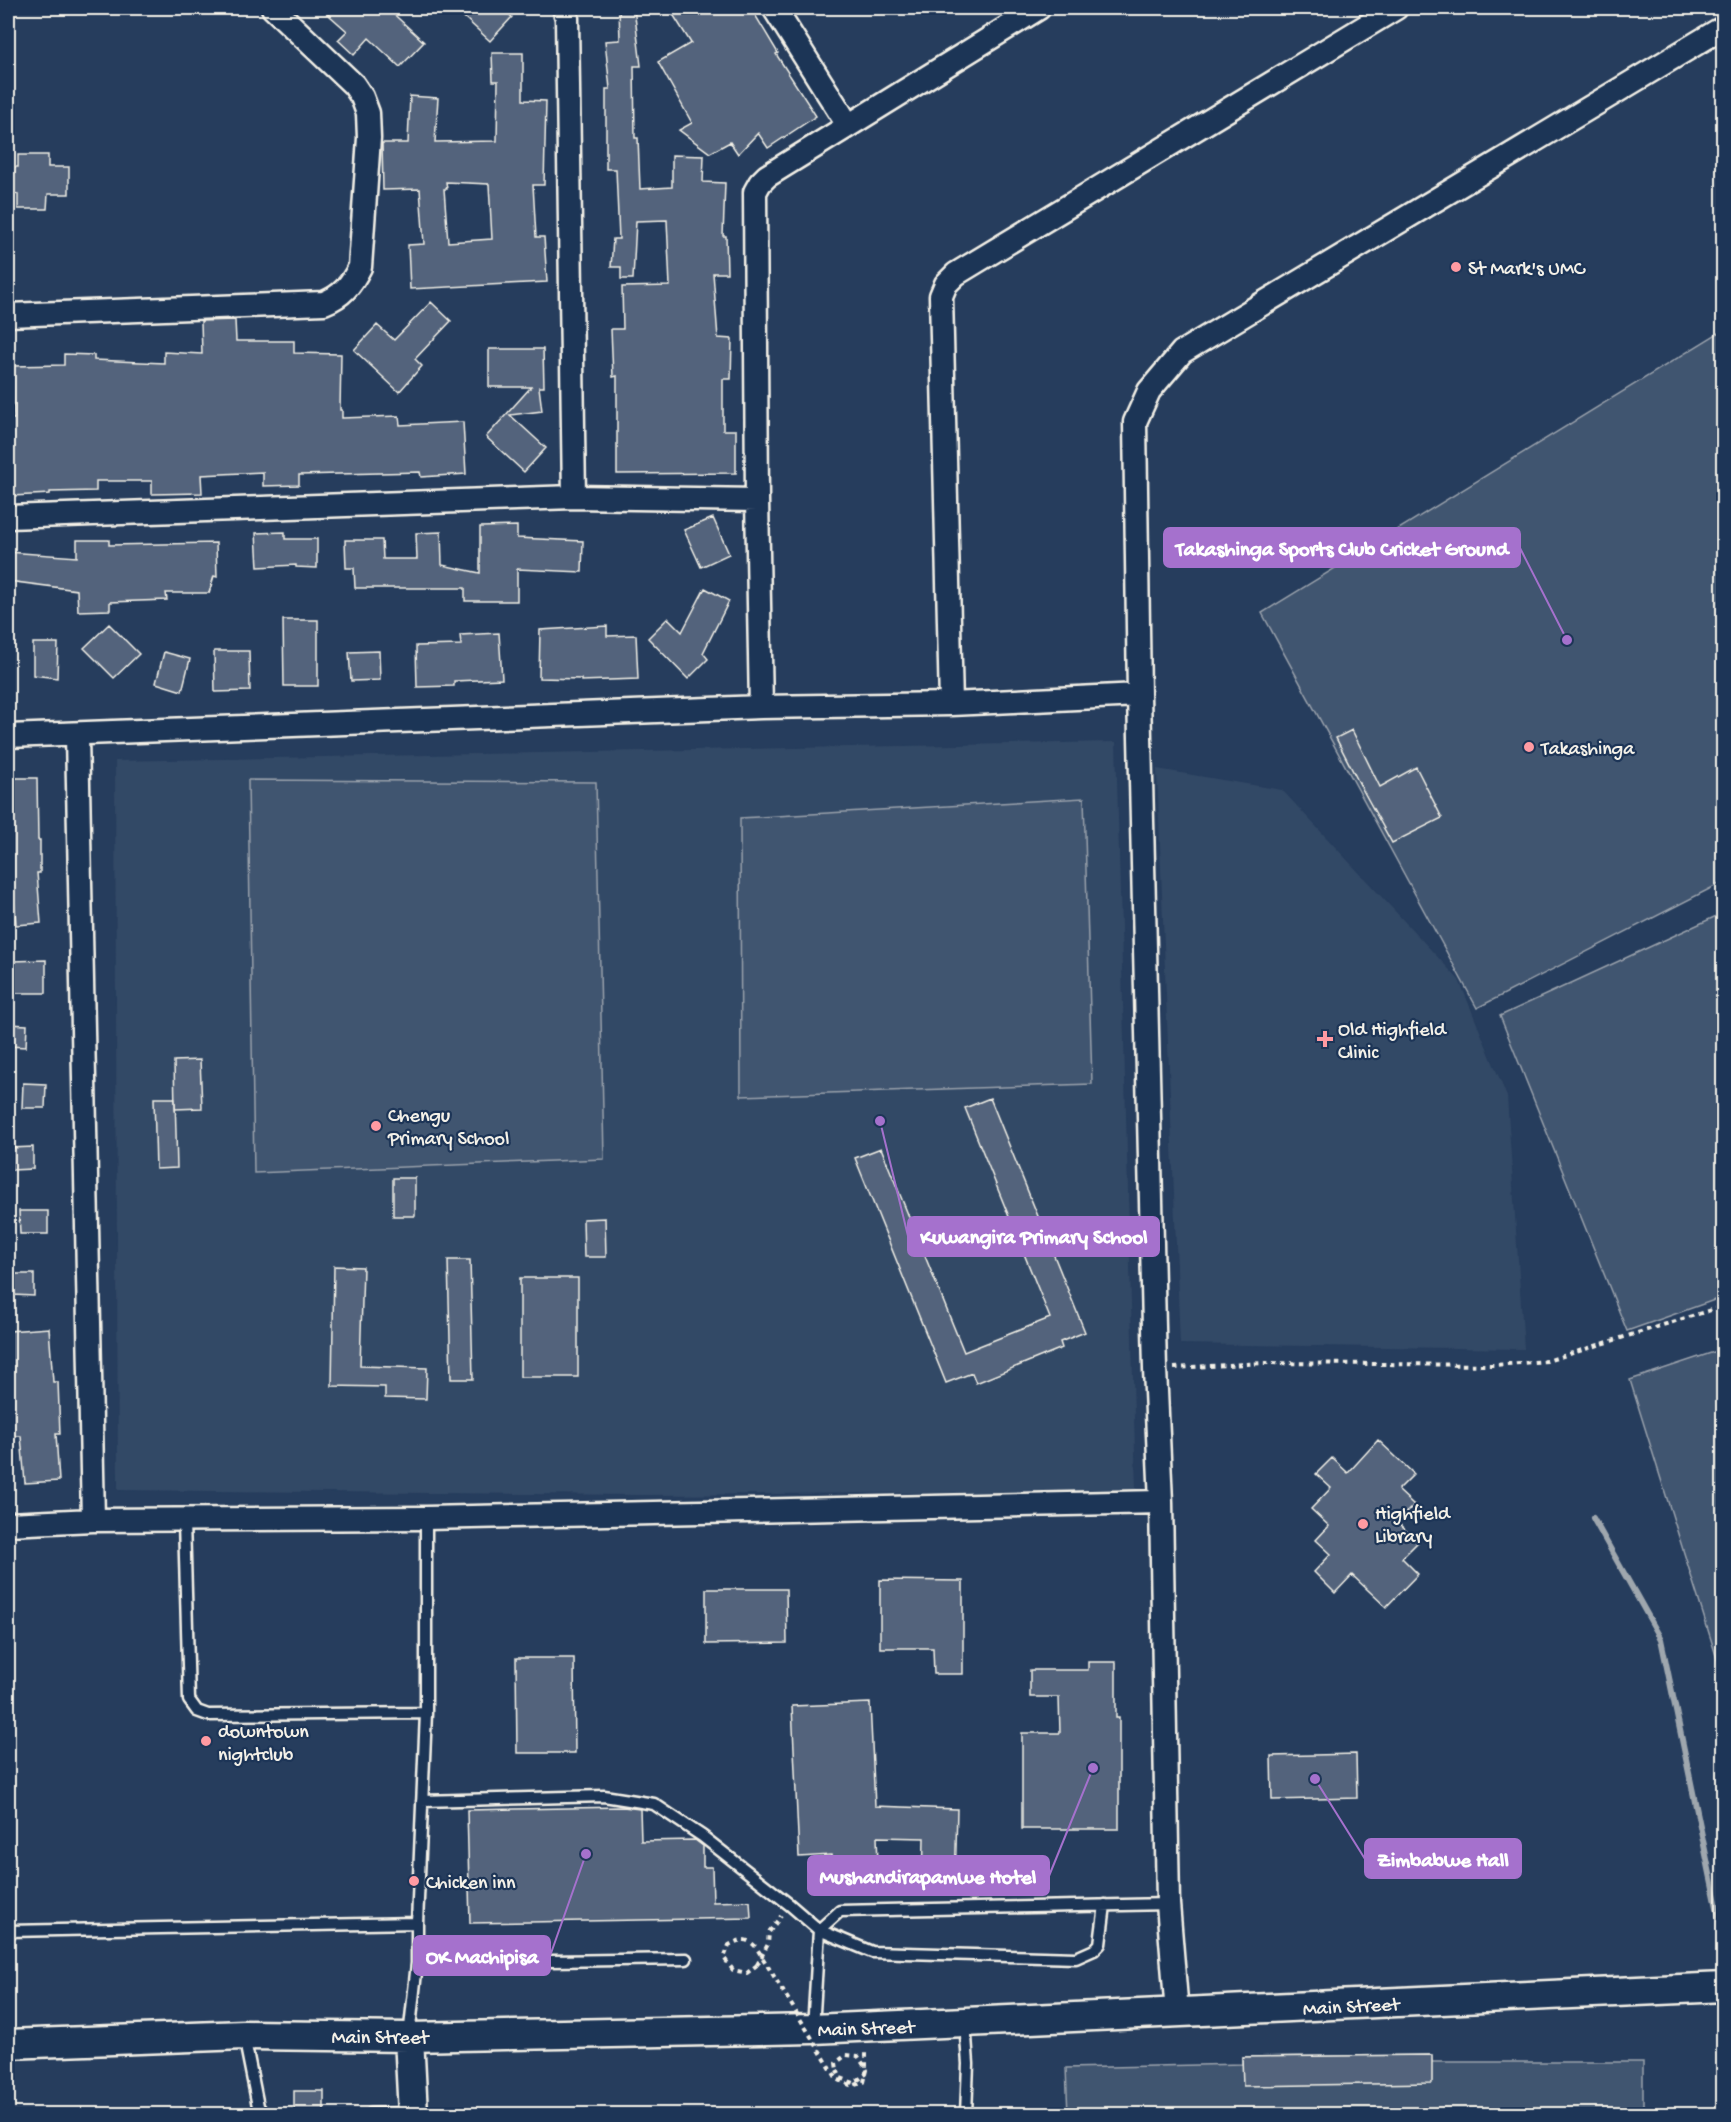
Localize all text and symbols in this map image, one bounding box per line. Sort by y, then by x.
place label: St Mark's UMC [1468,259,1586,282]
marker: St Mark's UMC [1449,260,1463,274]
callout: Takashinga Sports Club Cricket Ground [1164,528,1520,567]
text: Takashinga Sports Club Cricket Ground [1174,539,1511,564]
place label: Takashinga [1540,739,1635,762]
marker: Takashinga [1522,740,1536,754]
place label: Old Highfield Clinic [1338,1020,1448,1066]
marker: Old Highfield Clinic [1316,1030,1334,1048]
place label: Chengu Primary School [387,1106,509,1152]
marker: Chengu Primary School [369,1119,383,1133]
callout: Kuwangira Primary School [908,1217,1159,1256]
text: Kuwangira Primary School [919,1227,1148,1252]
place label: Highfield Library [1375,1504,1452,1550]
marker: Highfield Library [1356,1517,1370,1531]
place label: downtown nightclub [218,1722,309,1768]
marker: downtown nightclub [199,1734,213,1748]
callout: Zimbabwe Hall [1365,1839,1521,1878]
text: Zimbabwe Hall [1377,1850,1509,1875]
callout: Mushandirapamwe Hotel [808,1856,1049,1895]
text: Mushandirapamwe Hotel [820,1867,1037,1892]
place label: Chicken inn [426,1873,516,1896]
marker: Chicken inn [407,1874,421,1888]
callout: OK Machipisa [414,1936,550,1975]
text: OK Machipisa [426,1947,540,1972]
street label: Main Street [1302,1994,1402,2023]
street label: Main Street [817,2017,917,2044]
street label: Main Street [332,2028,430,2051]

